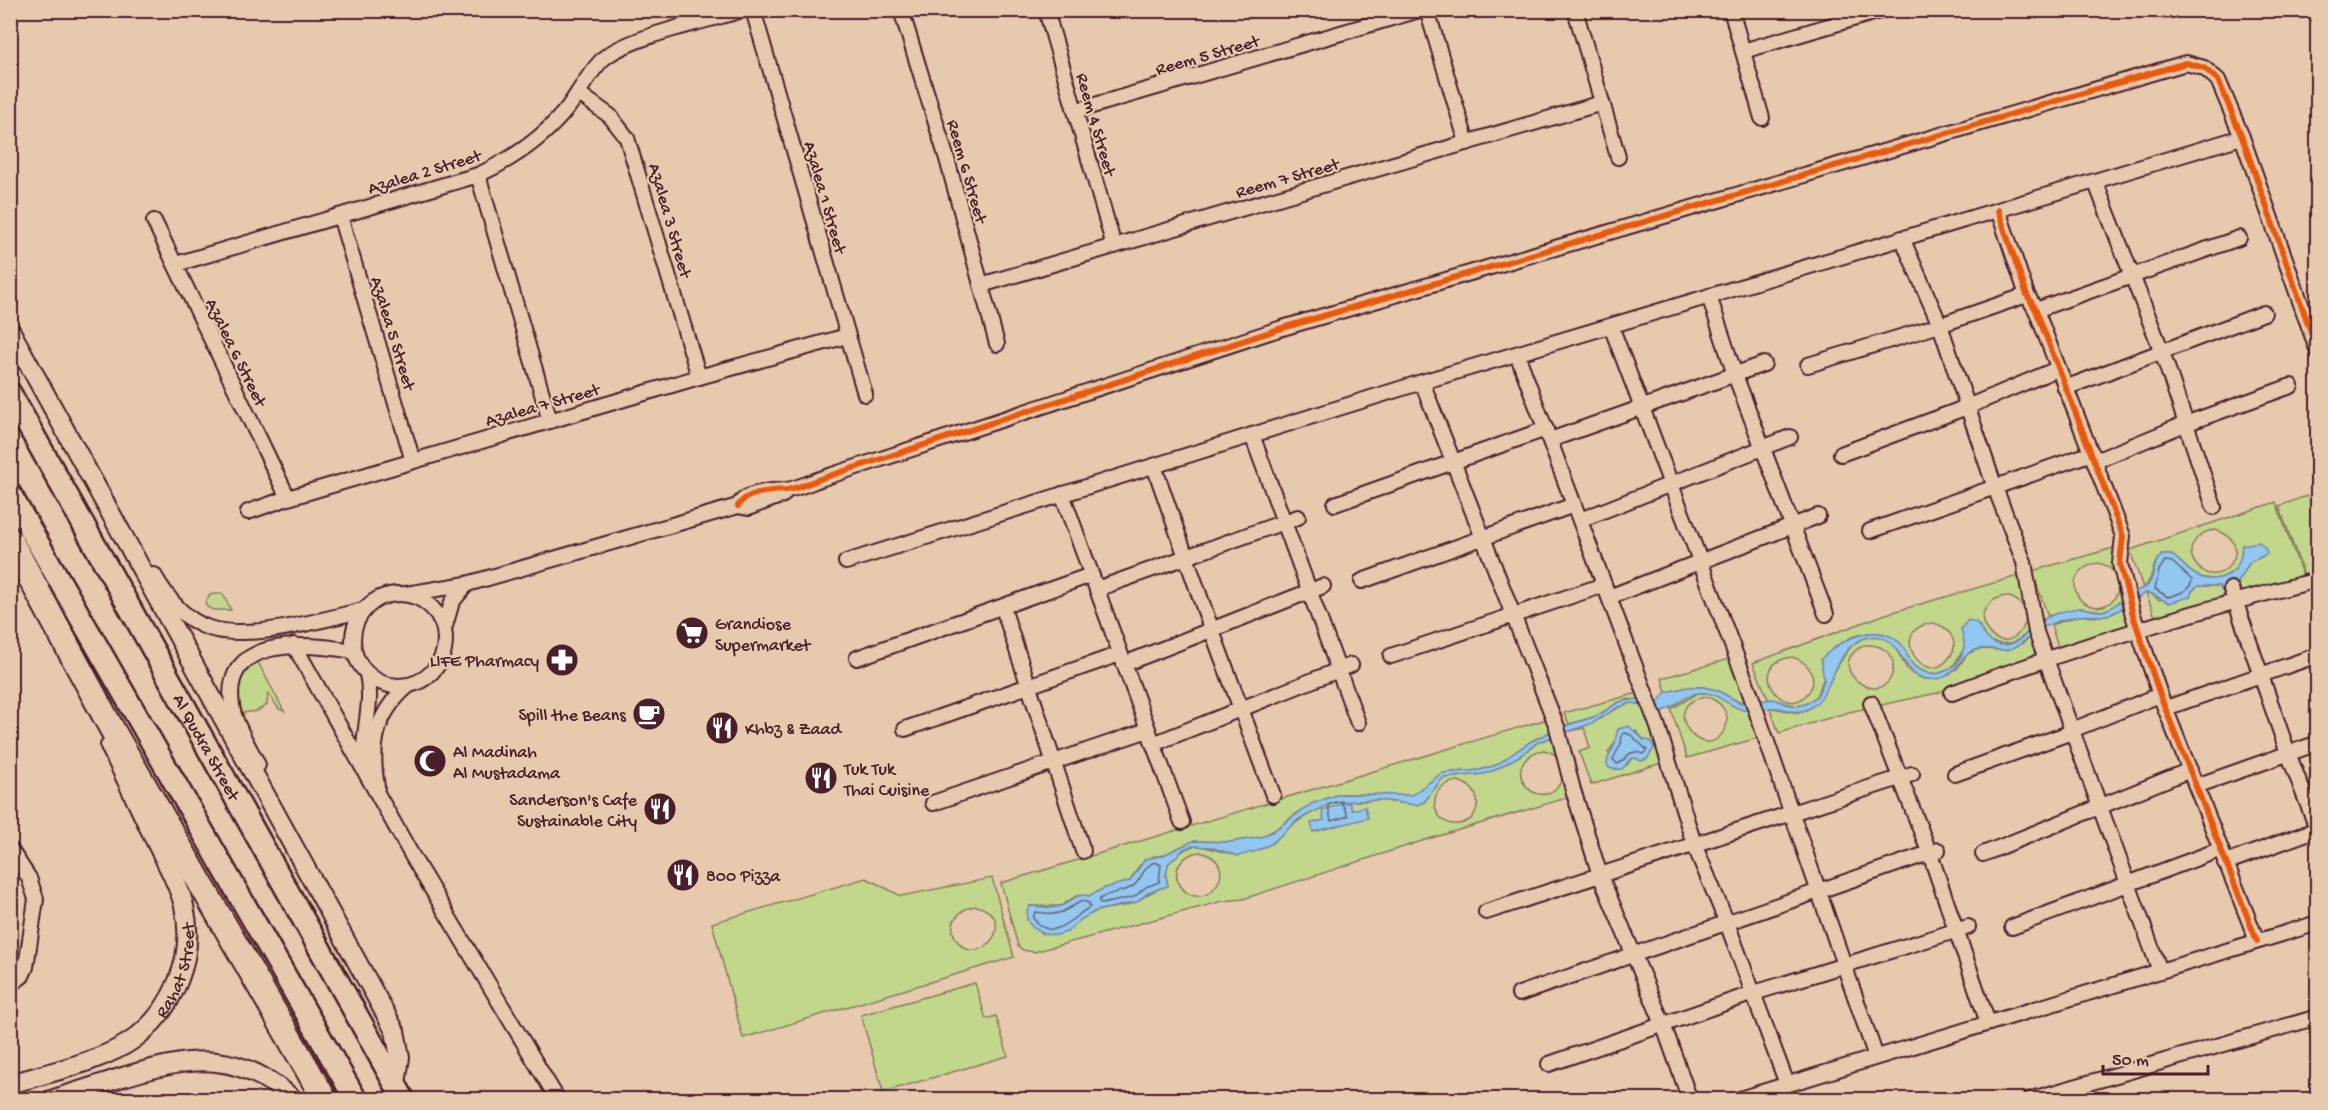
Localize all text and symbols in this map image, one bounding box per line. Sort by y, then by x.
street label: Reem 5 Street [1153,31,1263,81]
street label: Reem 4 Street [1070,71,1120,180]
street label: Reem 6 Street [941,118,991,227]
street label: Azalea 1 Street [798,139,850,258]
street label: Azalea 2 Street [366,146,485,201]
street label: Reem 7 Street [1234,154,1343,204]
street label: Azalea 3 Street [642,161,695,282]
street label: Azalea 5 Street [364,274,419,395]
street label: Azalea 6 Street [200,296,271,412]
street label: Azalea 7 Street [483,380,604,433]
supermarket icon: Grandiose Supermarket [674,615,710,651]
place label: Grandiose Supermarket [715,615,812,657]
pharmacy icon: LIFE Pharmacy [544,642,580,678]
place label: LIFE Pharmacy [430,652,539,673]
street label: Al Qudra Street [167,691,244,806]
cafe icon: Spill the Beans [631,696,667,732]
place label: Spill the Beans [518,706,627,727]
restaurant icon: Khbz & Zaad [704,710,740,746]
place label: Khbz & Zaad [745,720,842,741]
mosque icon: Al Madinah Al Mustadama [412,743,448,779]
place label: Al Madinah Al Mustadama [453,743,561,785]
restaurant icon: Tuk Tuk Thai Cuisine [803,760,839,796]
place label: Tuk Tuk Thai Cuisine [843,760,930,802]
place label: Sanderson's Cafe Sustainable City [509,791,638,833]
restaurant icon: Sanderson's Cafe Sustainable City [642,791,678,827]
restaurant icon: 800 Pizza [665,857,701,893]
place label: 800 Pizza [706,867,781,888]
street label: Rahat Street [152,921,200,1023]
scale bar [2103,1038,2208,1076]
text: 50 m [2112,1051,2149,1072]

